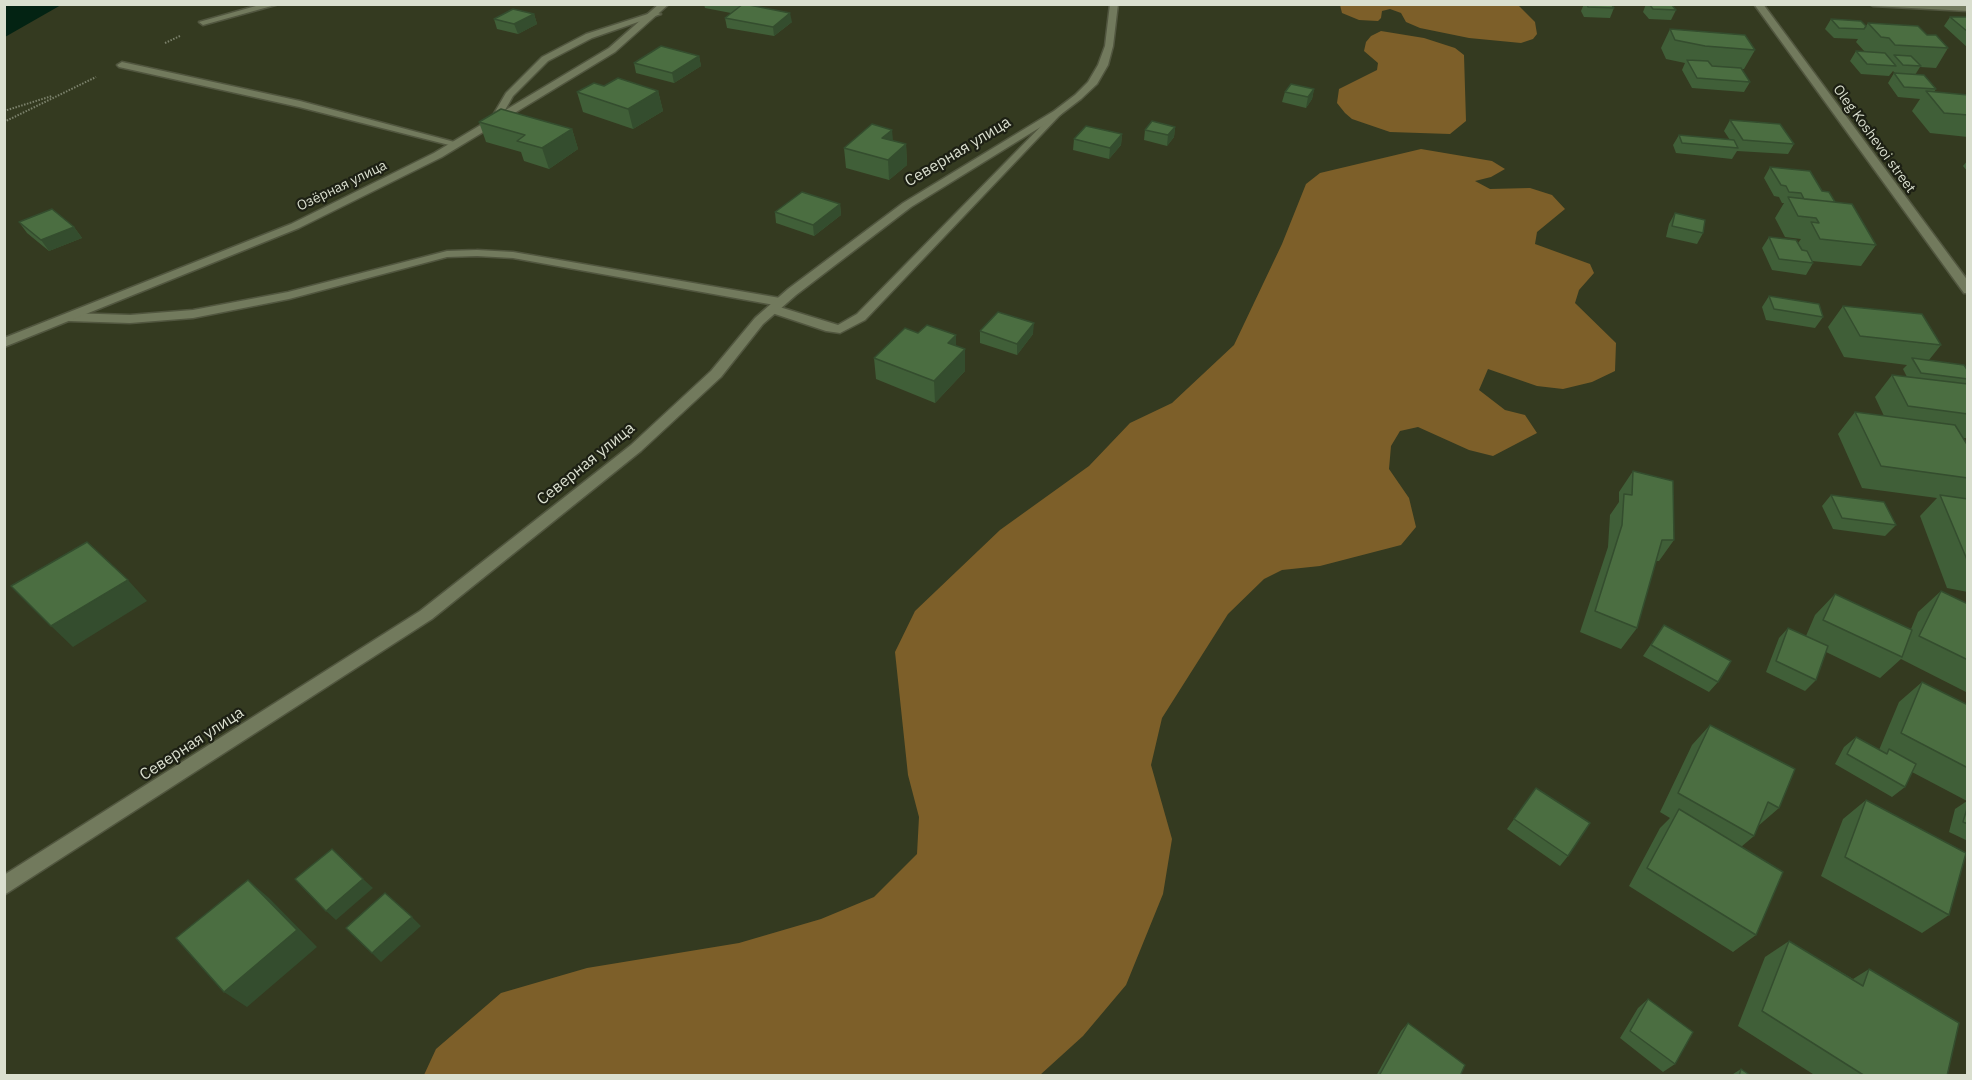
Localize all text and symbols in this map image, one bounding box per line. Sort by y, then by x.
street label: Oleg Koshevoi street [1829,82,1919,196]
street label: Северная улица [901,113,1015,191]
street label: Озёрная улица [294,157,390,215]
street label: Северная улица [533,419,639,509]
street label: Северная улица [136,703,248,785]

